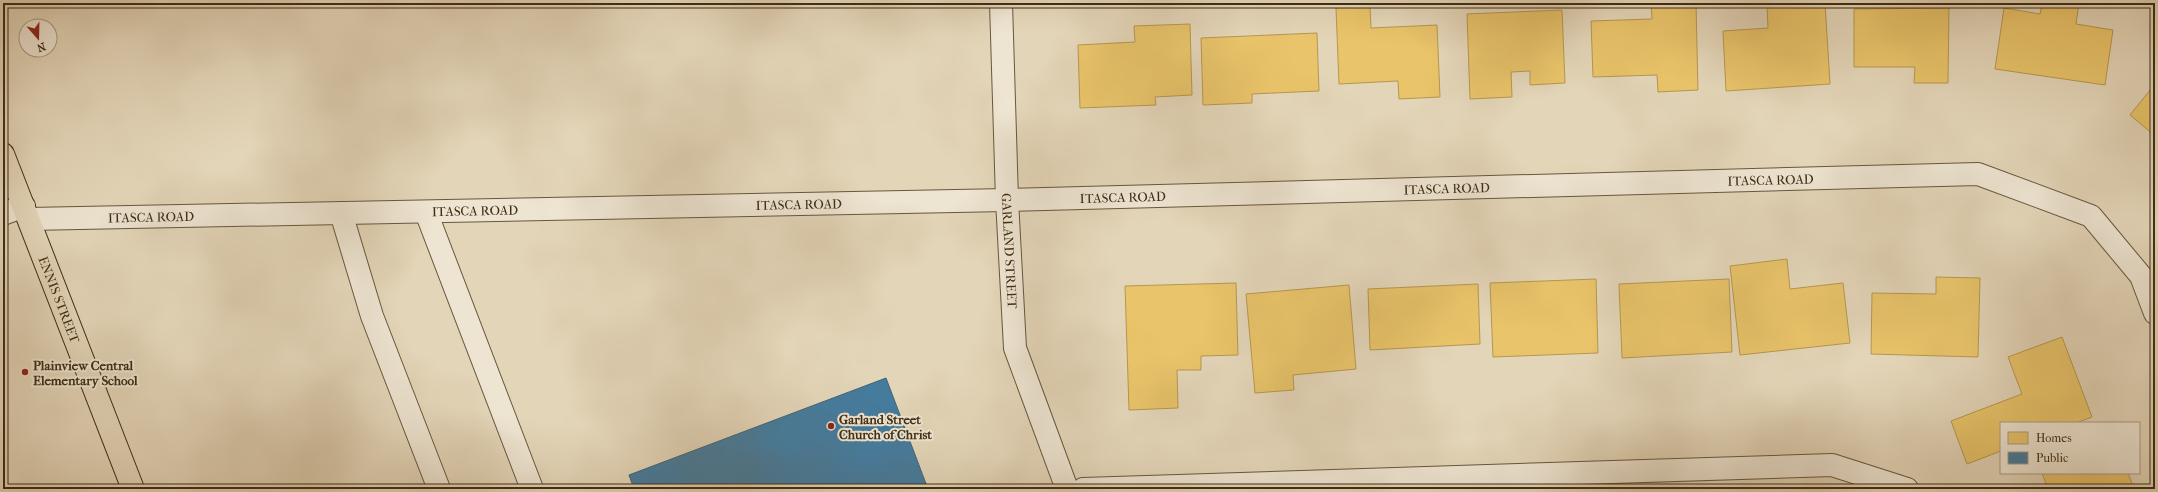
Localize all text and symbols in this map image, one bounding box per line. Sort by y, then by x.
north arrow [18,18,58,58]
text: N [34,39,47,55]
street label: ITASCA ROAD [1727,171,1814,189]
street label: ITASCA ROAD [1403,180,1490,197]
street label: ITASCA ROAD [1080,189,1166,206]
street label: GARLAND STREET [999,193,1020,309]
street label: ITASCA ROAD [756,196,842,213]
street label: ITASCA ROAD [432,203,518,219]
street label: ITASCA ROAD [108,209,194,225]
street label: ENNIS STREET [35,254,83,345]
place label: Plainview Central Elementary School [33,358,138,389]
marker: Plainview Central Elementary School [20,367,30,377]
place label: Garland Street Church of Christ [839,412,932,442]
marker: Garland Street Church of Christ [826,421,836,431]
legend [2000,422,2140,474]
text: Homes [2036,431,2072,445]
text: Public [2036,451,2068,465]

